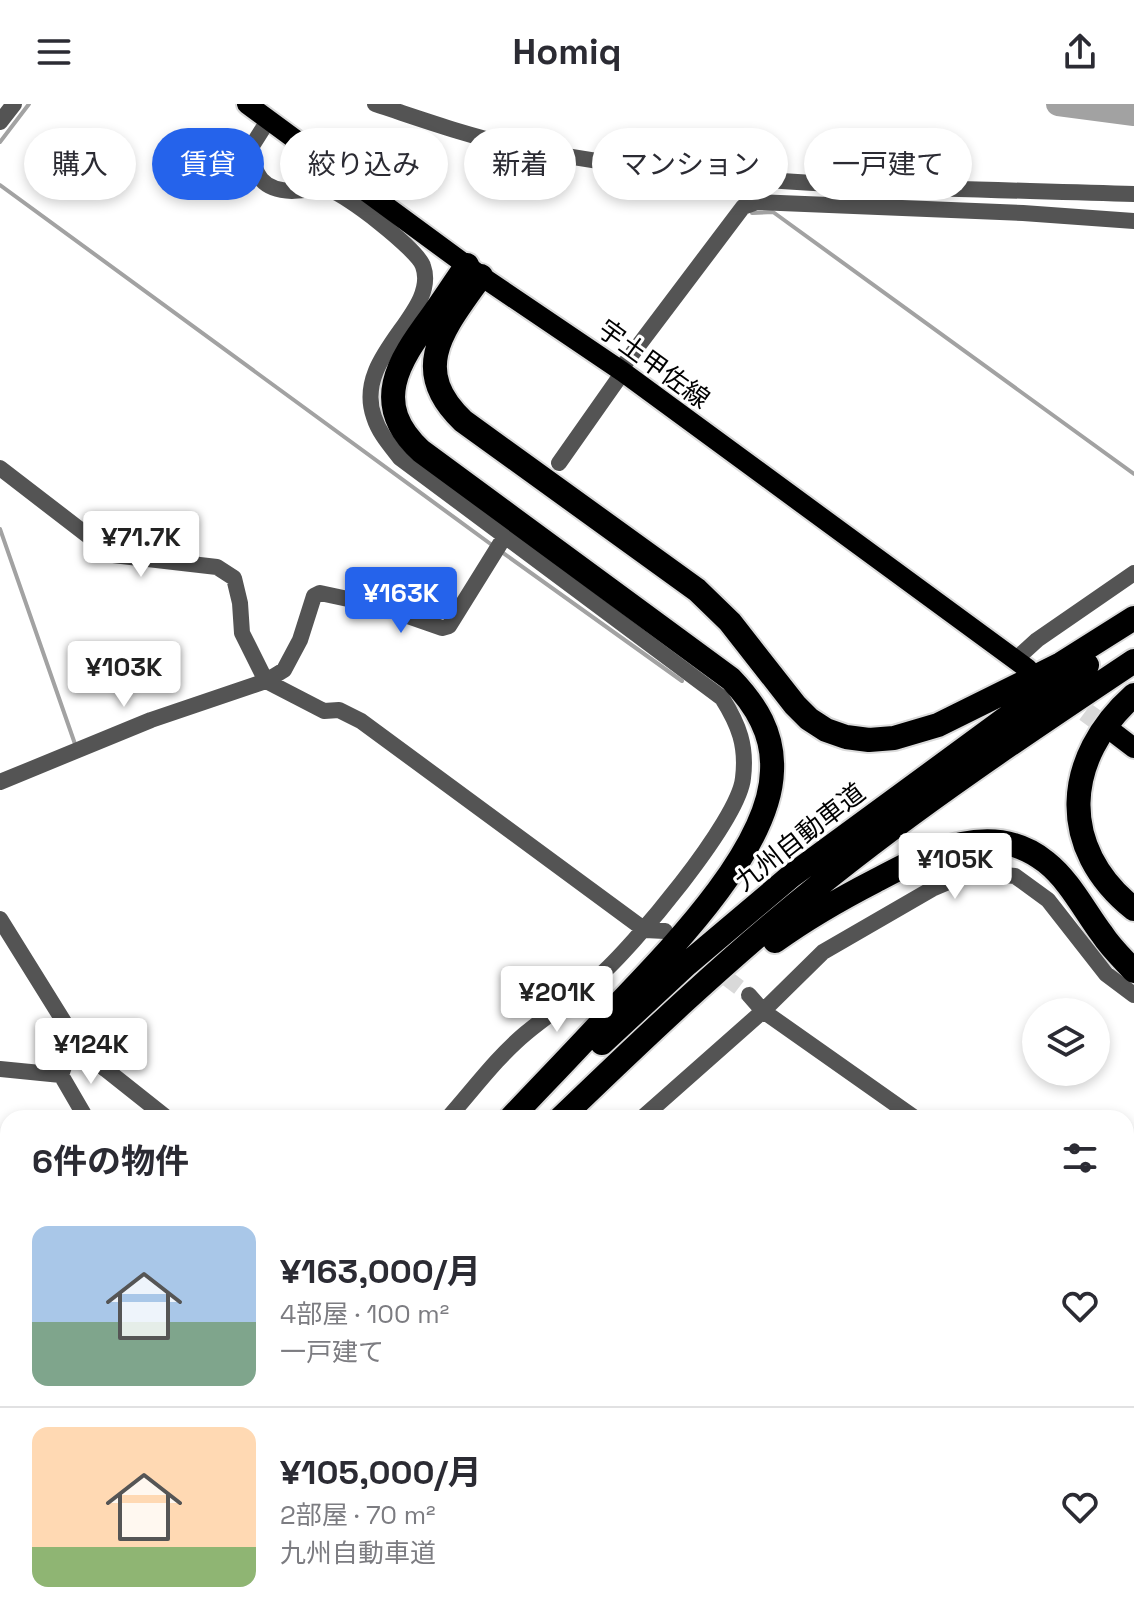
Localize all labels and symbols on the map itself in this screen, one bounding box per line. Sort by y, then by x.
street label: 宇土甲佐線 [591,312,717,416]
pin: ¥71.7K [76,511,206,579]
pin: ¥163K [345,567,457,635]
pin: ¥103K [68,641,180,709]
street label: 九州自動車道 [728,776,872,898]
pin: ¥105K [899,833,1011,901]
pin: ¥201K [501,966,613,1034]
pin: ¥124K [35,1018,147,1086]

